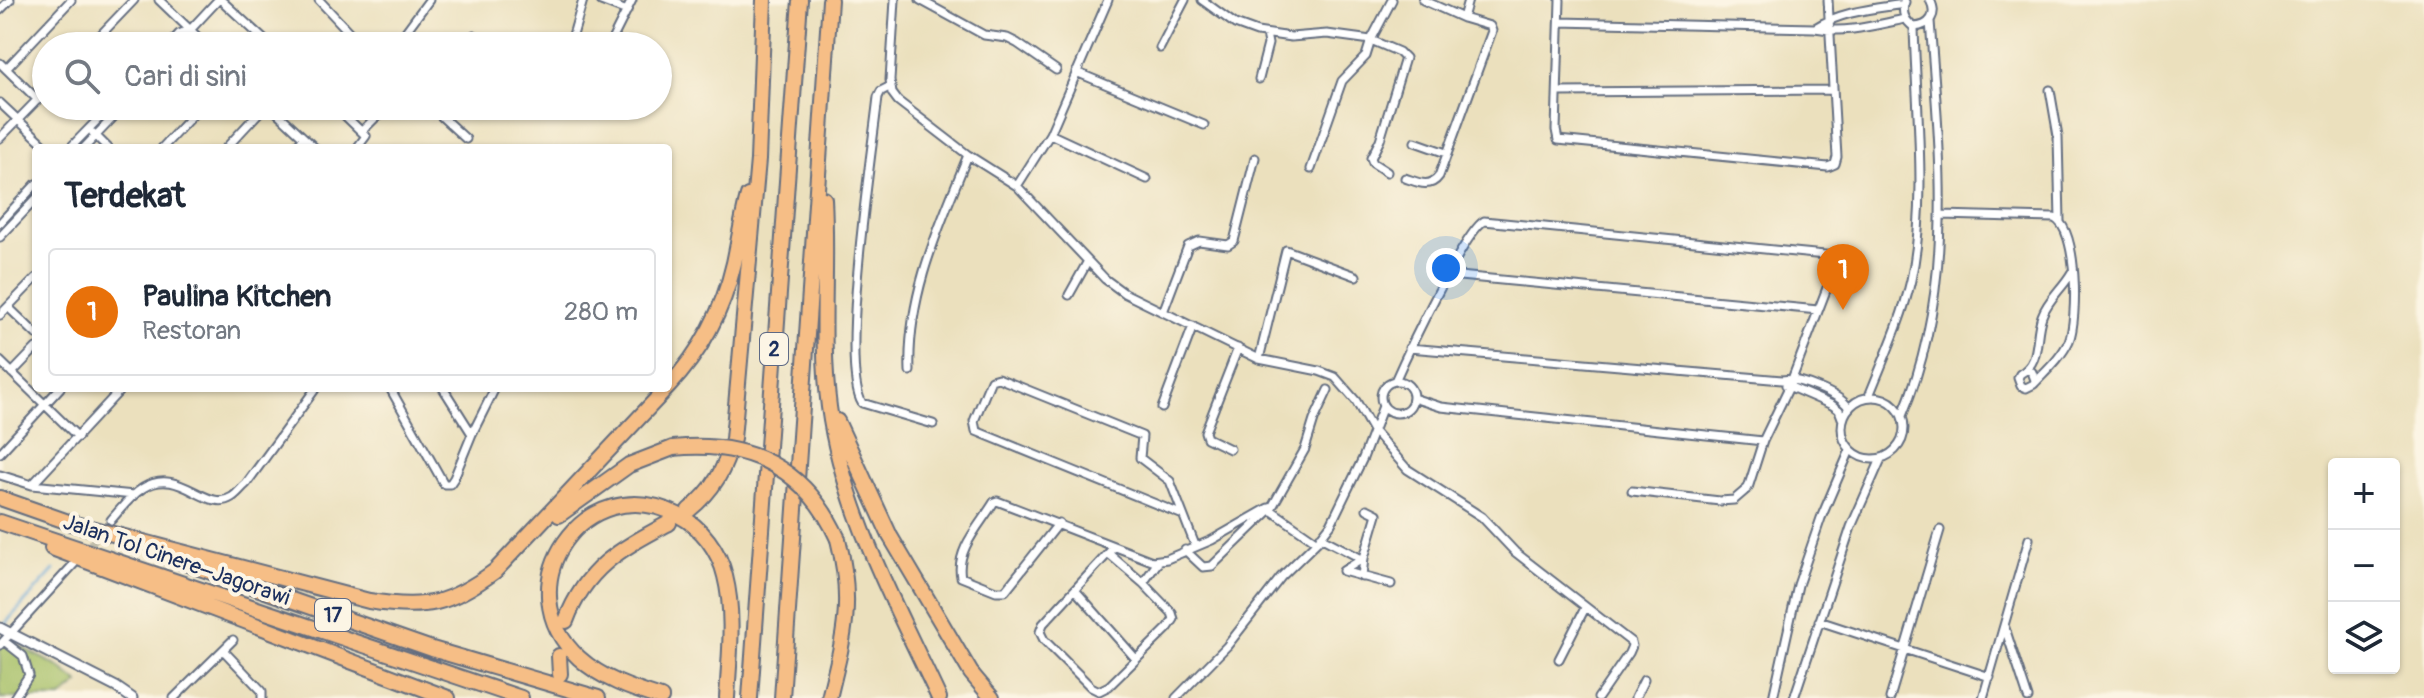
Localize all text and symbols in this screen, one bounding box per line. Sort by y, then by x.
search box [32,32,672,120]
icon: search [60,54,104,98]
text: Cari di sini [124,58,246,95]
text: Terdekat [64,175,185,218]
pin: 1 [1817,244,1869,310]
your location [1426,248,1466,288]
text: Paulina Kitchen [142,278,331,315]
text: 1 [87,296,97,328]
text: 280 m [564,296,638,328]
text: Restoran [142,315,241,347]
road number: 2 [760,333,788,365]
map controls [2328,458,2400,674]
button: + [2328,458,2400,530]
street label: Jalan Tol Cinere–Jagorawi [60,508,294,612]
button: − [2328,530,2400,602]
road number: 17 [315,599,351,631]
button: layers [2328,602,2400,674]

